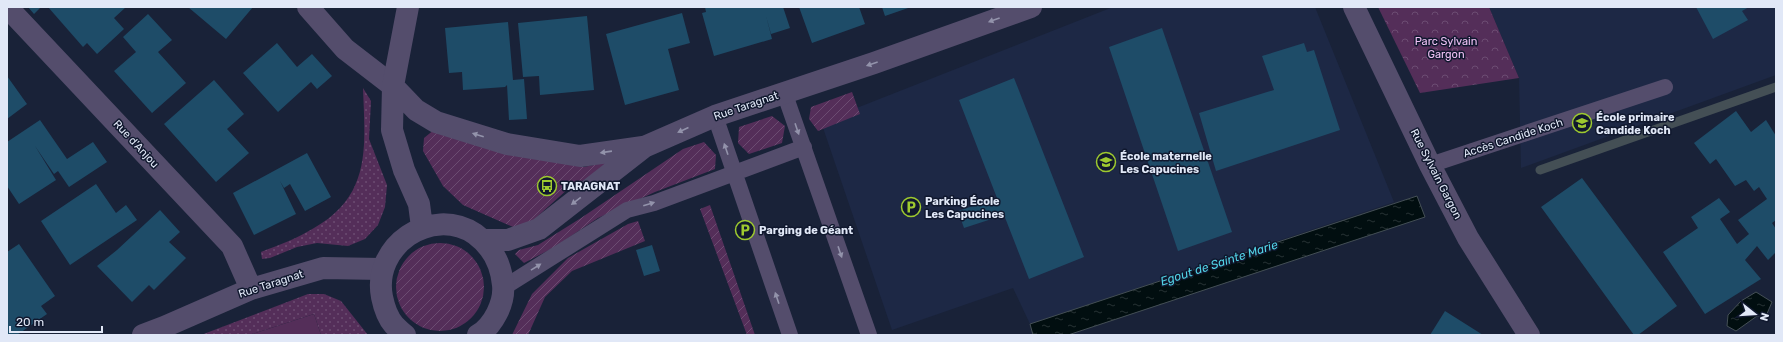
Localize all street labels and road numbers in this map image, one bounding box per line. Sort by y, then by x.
street label: Rue Taragnat [712,89,781,123]
street label: Accès Candide Koch [1462,116,1564,160]
street label: Rue d'Anjou [111,117,161,171]
street label: Rue Sylvain Gargon [1408,127,1464,221]
street label: Rue Taragnat [237,267,306,301]

